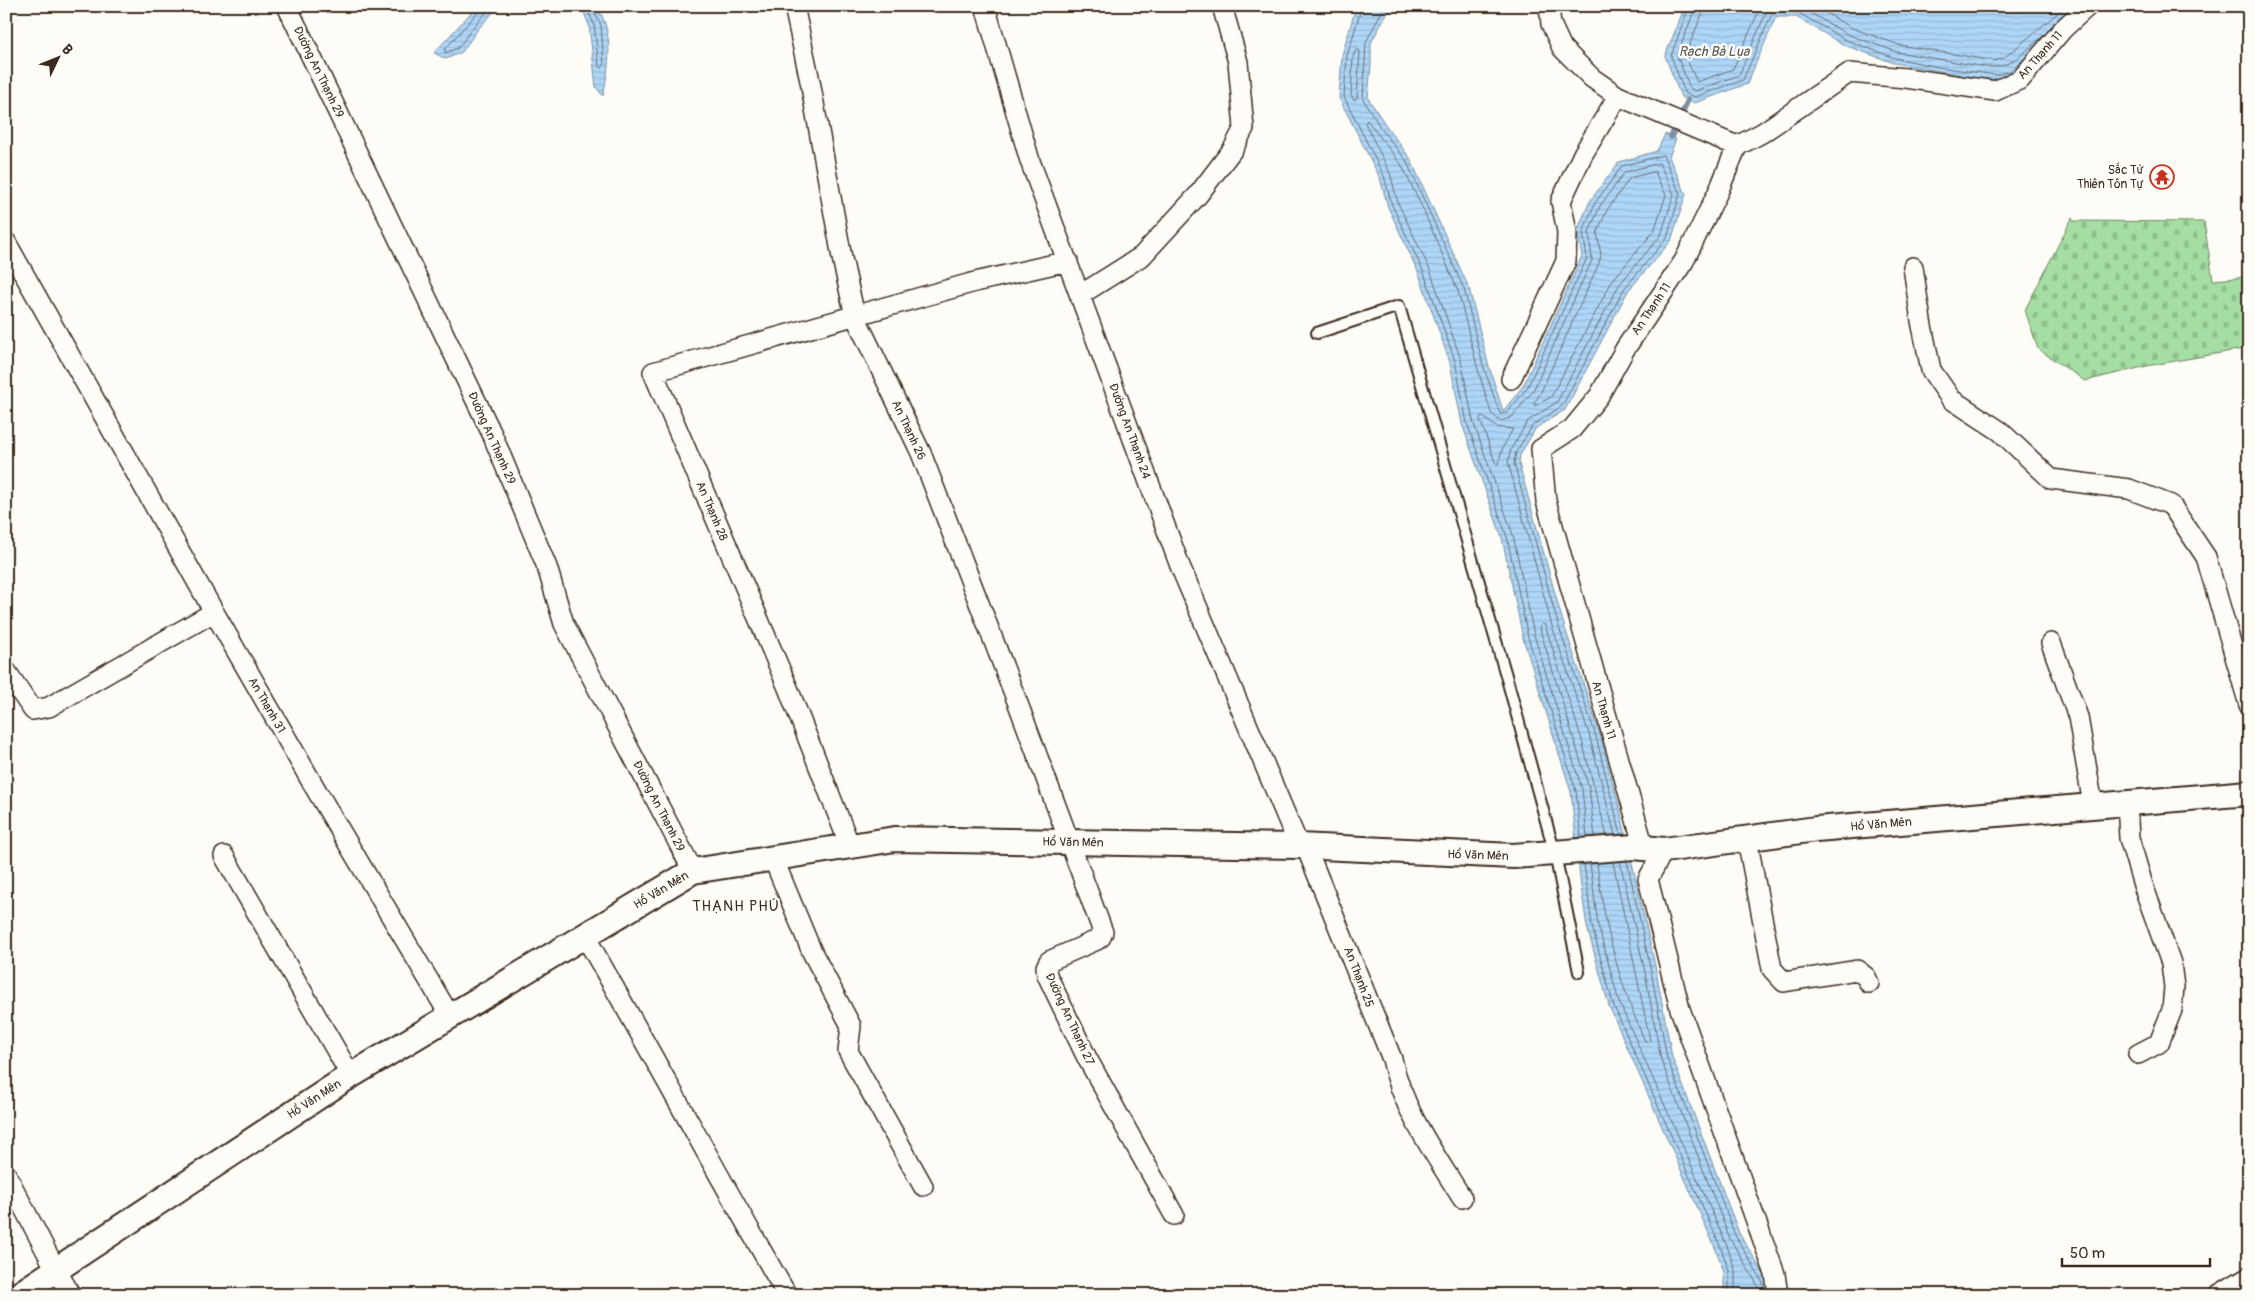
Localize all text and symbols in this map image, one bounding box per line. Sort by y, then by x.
street label: Đường An Thạnh 29 [290,24,347,120]
street label: An Thạnh 11 [2015,28,2066,83]
north arrow [32,32,82,82]
text: B [58,41,76,58]
water label: Rạch Bà Lụa [1679,43,1751,60]
place label: Sắc Tứ Thiên Tôn Tự [2077,162,2144,192]
temple icon: Sắc Tứ Thiên Tôn Tự [2149,164,2175,190]
street label: An Thạnh 11 [1628,280,1674,338]
street label: Đường An Thạnh 24 [1105,381,1154,481]
street label: Đường An Thạnh 29 [464,390,519,487]
street label: An Thạnh 26 [888,398,929,462]
street label: An Thạnh 28 [692,479,731,543]
street label: An Thạnh 31 [245,675,289,736]
street label: An Thạnh 11 [1588,679,1619,741]
street label: Đường An Thạnh 29 [629,758,688,854]
street label: Hồ Văn Mên [1850,813,1912,835]
street label: Hồ Văn Mên [1042,833,1104,851]
street label: Hồ Văn Mên [1447,846,1509,864]
street label: Hồ Văn Mên [631,867,692,913]
district label: THẠNH PHÚ [692,897,780,916]
street label: An Thạnh 25 [1340,945,1377,1010]
street label: Đường An Thạnh 27 [1042,971,1098,1068]
street label: Hồ Văn Mên [284,1075,344,1122]
scale bar [2062,1236,2210,1268]
text: 50 m [2070,1244,2105,1263]

